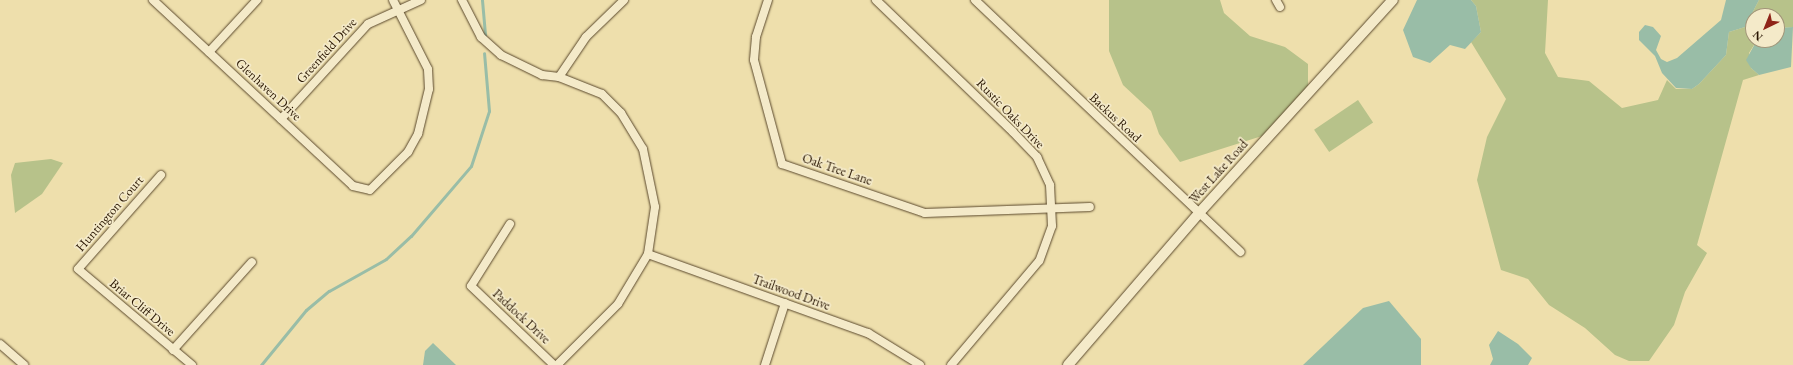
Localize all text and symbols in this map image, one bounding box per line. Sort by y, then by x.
north arrow [1745,8,1785,48]
street label: Greenfield Drive [294,15,360,87]
text: N [1749,28,1766,44]
street label: Glenhaven Drive [232,56,304,124]
street label: Rustic Oaks Drive [973,76,1047,152]
street label: Backus Road [1086,90,1144,146]
street label: West Lake Road [1186,137,1252,207]
street label: Oak Tree Lane [800,151,874,189]
street label: Huntington Court [73,173,147,255]
street label: Trailwood Drive [750,272,832,314]
street label: Briar Cliff Drive [106,276,178,340]
street label: Paddock Drive [489,286,553,348]

